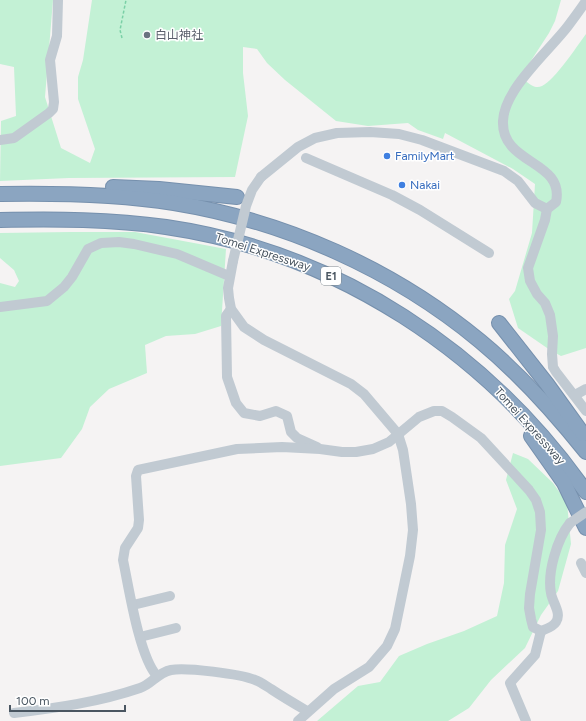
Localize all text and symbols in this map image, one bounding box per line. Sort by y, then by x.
place label: 白山神社 [155,28,203,42]
marker: 白山神社 [142,30,152,40]
place label: FamilyMart [395,149,455,163]
marker: FamilyMart [382,151,392,161]
place label: Nakai [410,178,440,192]
marker: Nakai [397,180,407,190]
street label: Tomei Expressway [214,230,313,274]
road number: E1 [321,267,341,285]
street label: Tomei Expressway [492,385,569,468]
scale bar [10,687,125,713]
text: 100 m [16,694,50,708]

